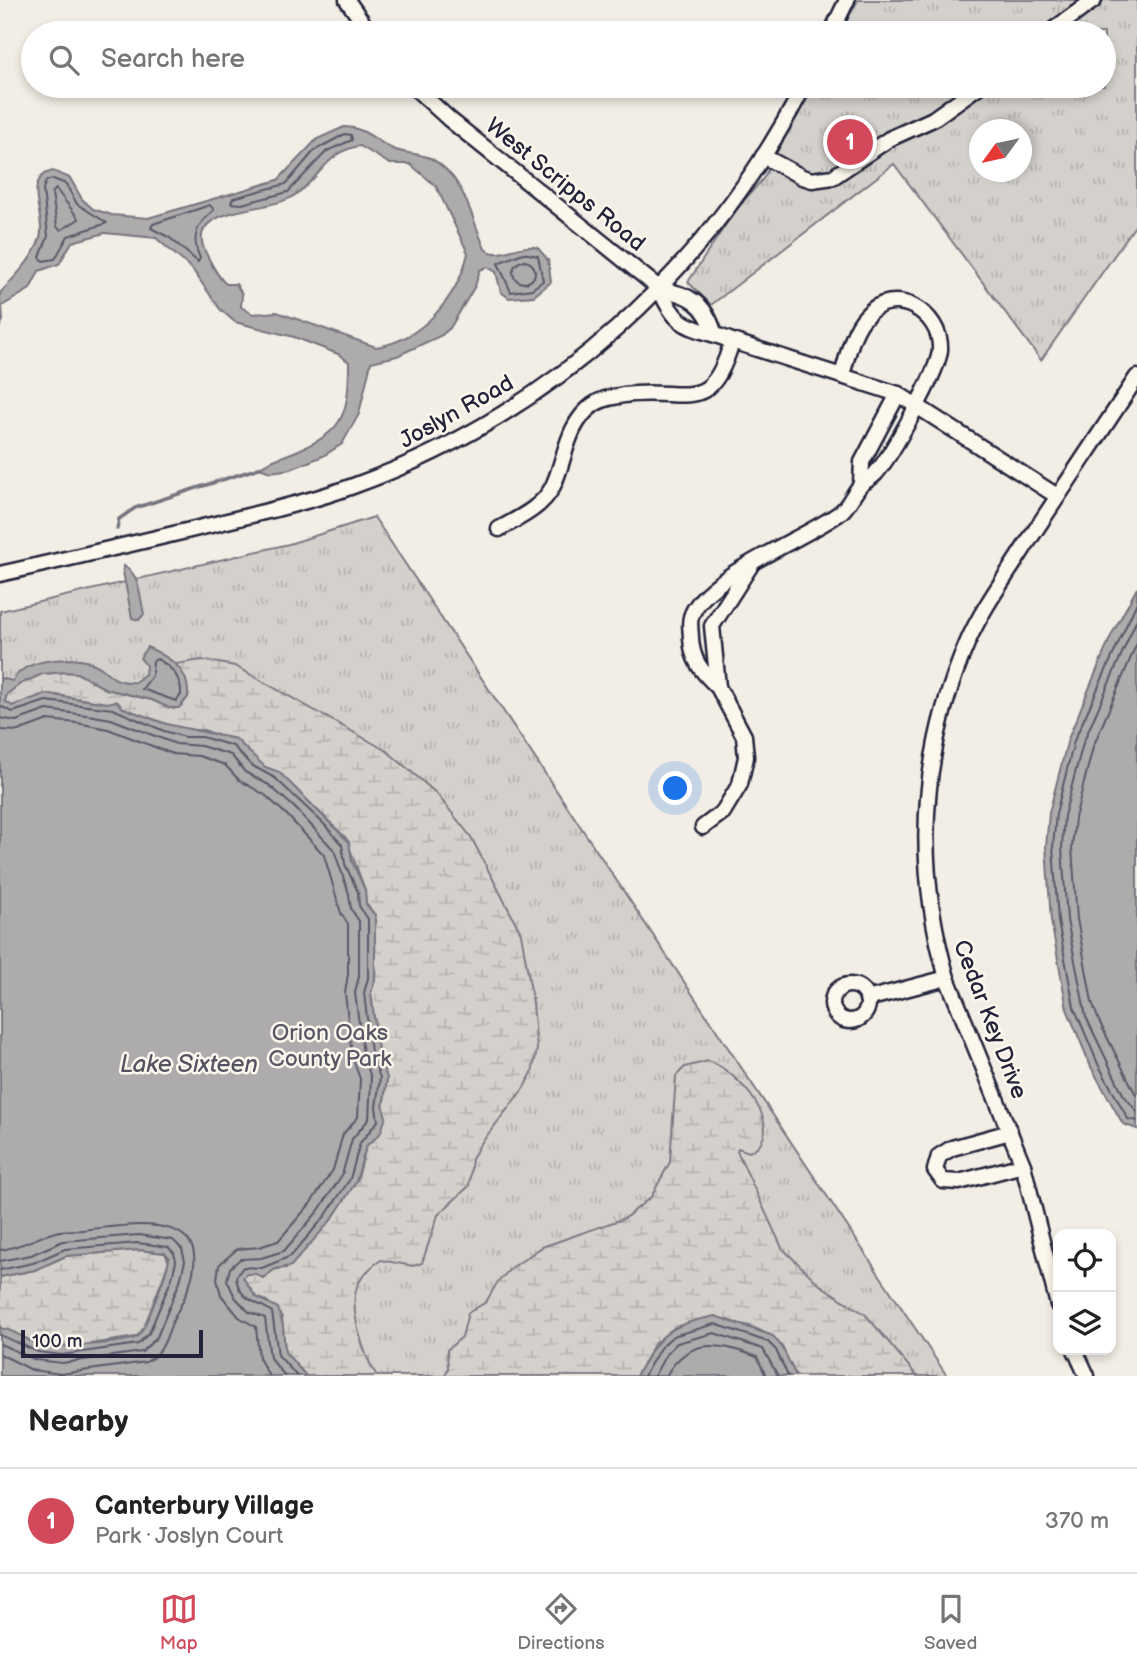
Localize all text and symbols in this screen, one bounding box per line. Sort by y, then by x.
search box [21,21,1116,98]
icon: search [45,41,83,79]
text: Search here [101,44,245,75]
street label: West Scripps Road [480,112,651,258]
pin: 1 [827,116,873,168]
north arrow [969,119,1032,182]
street label: Joslyn Road [394,369,519,455]
your location [658,771,692,805]
street label: Cedar Key Drive [947,936,1033,1103]
park label: Orion Oaks County Park [268,1019,392,1073]
water label: Lake Sixteen [120,1050,258,1079]
map controls [1053,1229,1116,1355]
button: locate [1053,1229,1116,1292]
button: layers [1053,1292,1116,1355]
scale bar [21,1327,203,1359]
text: 100 m [32,1330,83,1353]
text: Nearby [28,1404,128,1440]
text: Canterbury Village [95,1491,314,1522]
text: 1 [46,1507,56,1535]
text: 370 m [1045,1507,1109,1535]
text: Park · Joslyn Court [95,1522,283,1550]
tab: Map [160,1590,198,1655]
tab: Directions [517,1590,605,1655]
tab: Saved [924,1590,977,1655]

